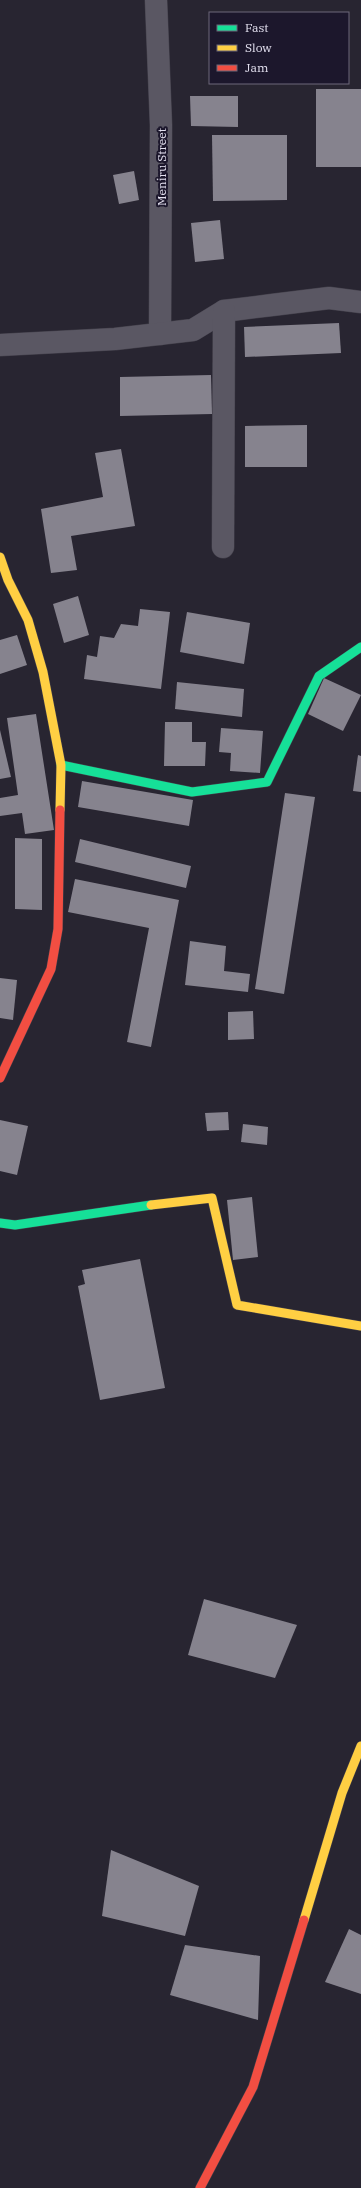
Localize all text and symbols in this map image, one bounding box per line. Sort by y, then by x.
legend [209,12,349,84]
text: Fast [245,20,269,35]
text: Slow [245,40,272,55]
text: Jam [245,60,269,75]
street label: Meniru Street [154,128,169,206]

